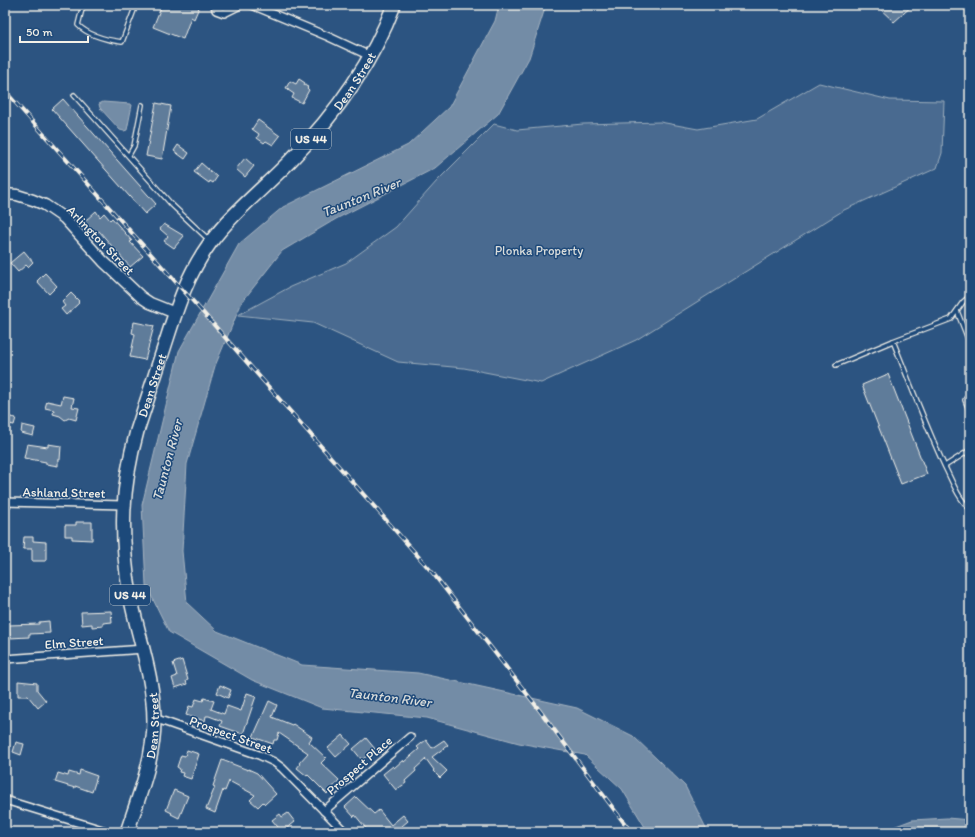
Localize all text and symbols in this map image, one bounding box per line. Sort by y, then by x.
scale bar [20,18,88,44]
text: 50 m [26,25,52,39]
street label: Dean Street [330,49,379,113]
road number: US 44 [291,129,331,149]
water label: Taunton River [319,173,405,221]
street label: Arlington Street [64,202,138,278]
park label: Plonka Property [495,243,583,258]
street label: Dean Street [135,351,170,419]
water label: Taunton River [149,416,187,503]
street label: Ashland Street [22,484,106,501]
road number: US 44 [110,585,150,605]
street label: Elm Street [44,633,104,652]
water label: Taunton River [348,684,434,711]
street label: Dean Street [143,692,162,760]
street label: Prospect Street [188,713,274,756]
street label: Prospect Place [323,733,395,798]

